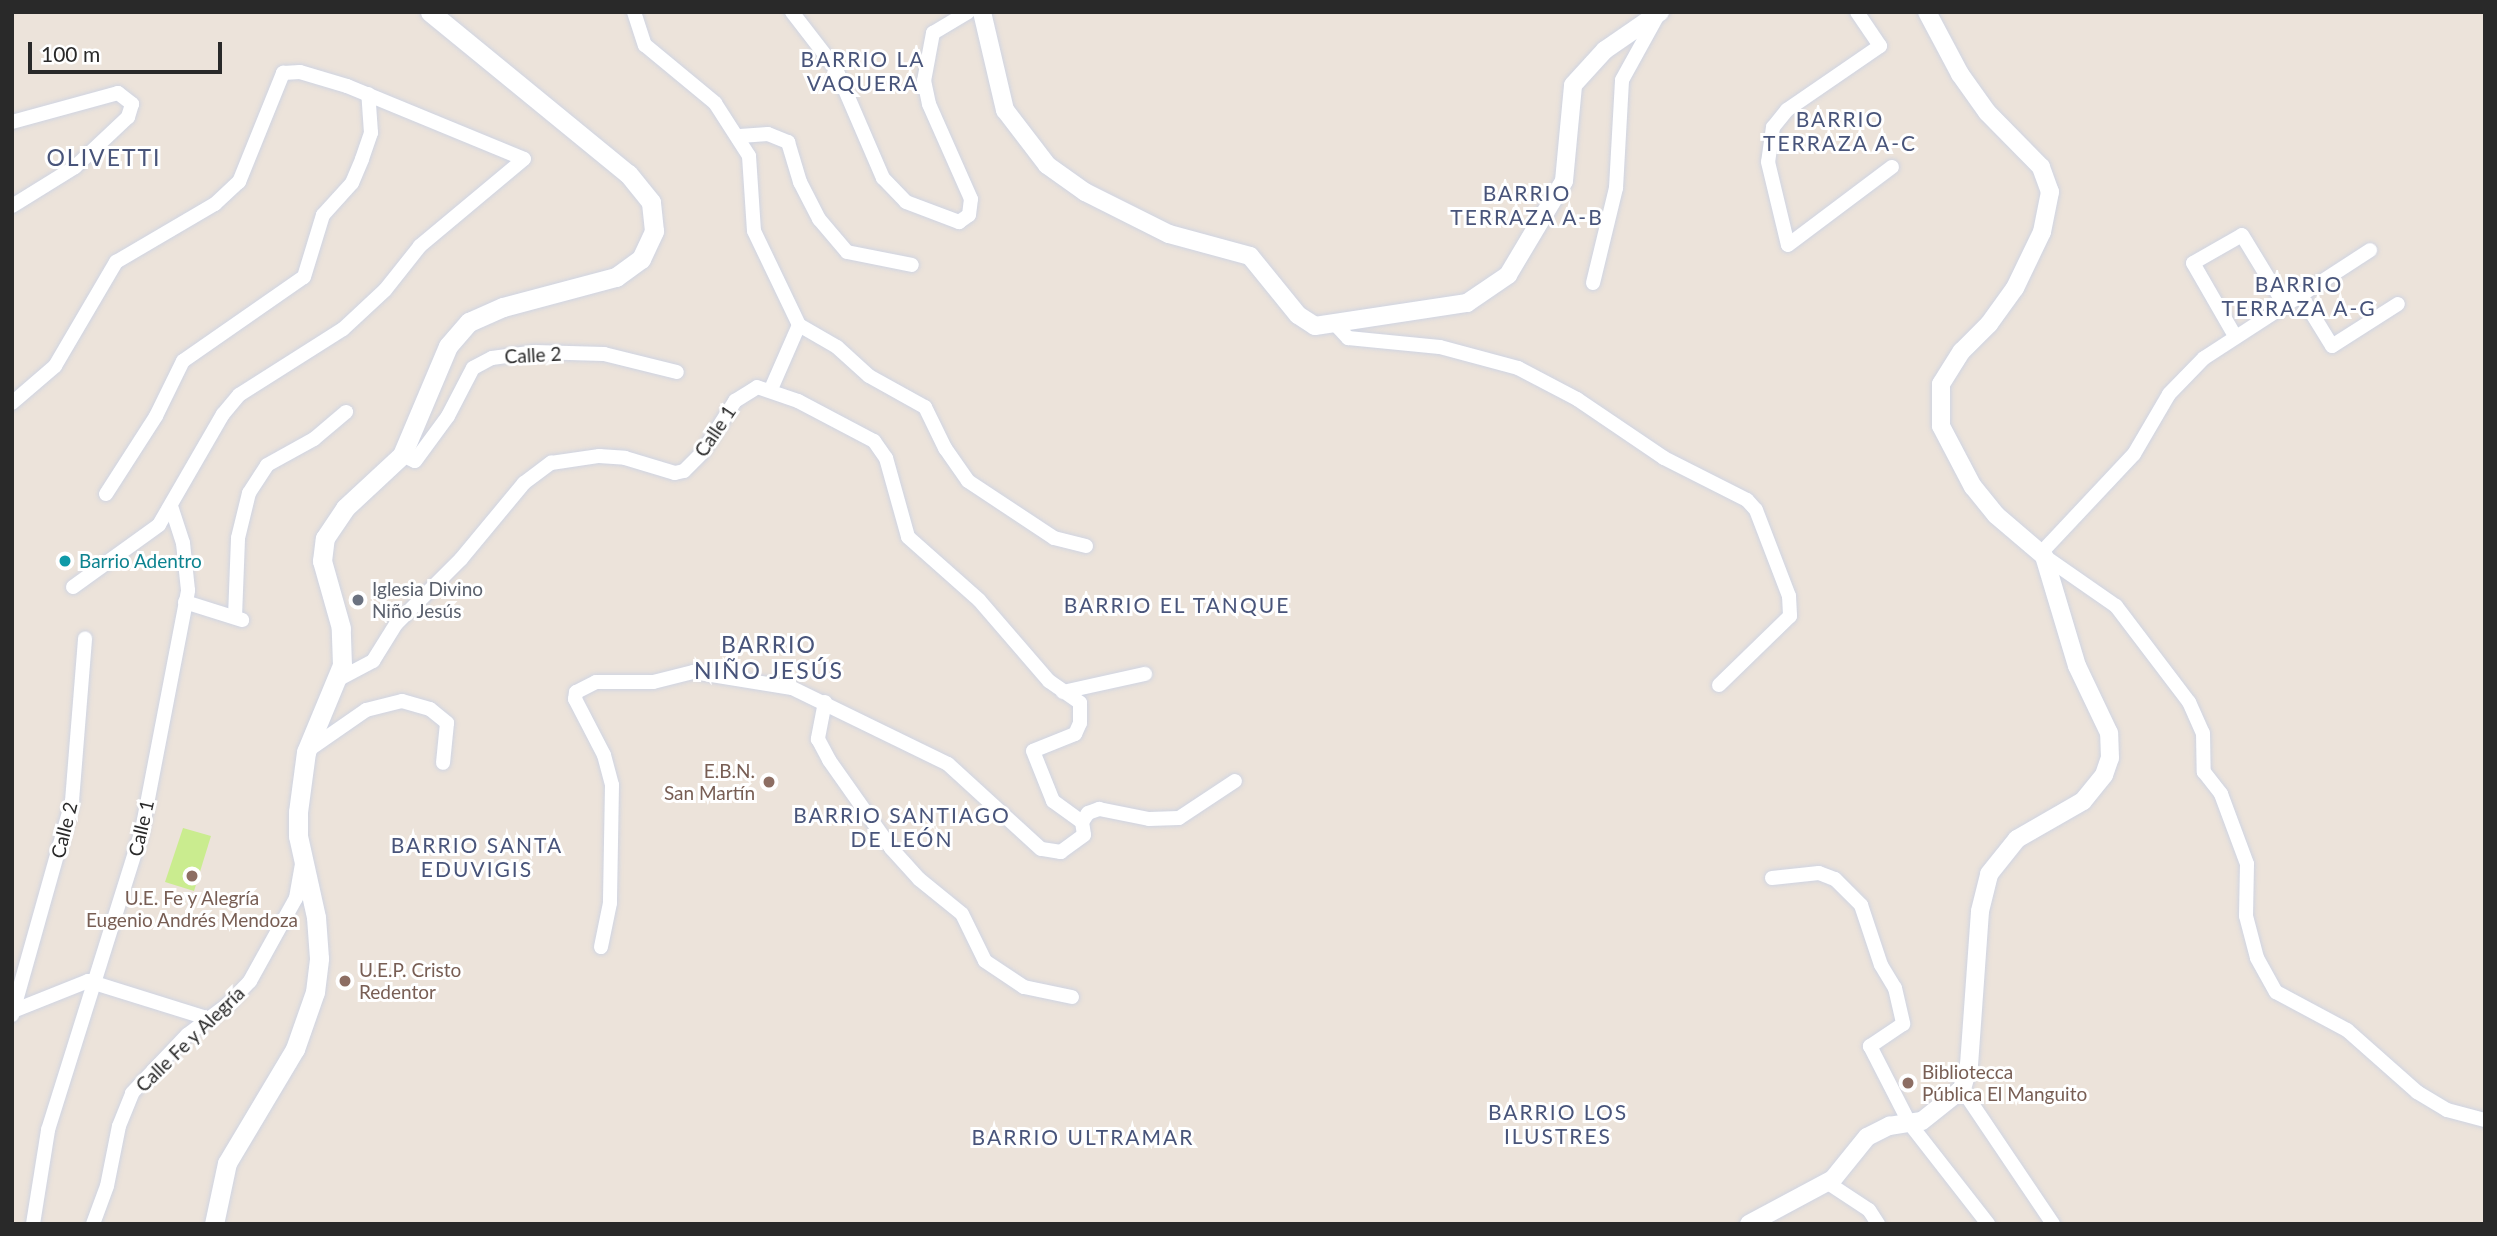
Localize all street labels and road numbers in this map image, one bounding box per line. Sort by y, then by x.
street label: Calle 2 [504,342,562,368]
street label: Calle 1 [690,401,740,461]
street label: Calle 1 [123,798,159,858]
street label: Calle 2 [46,800,82,860]
street label: Calle Fe y Alegría [130,981,250,1097]

